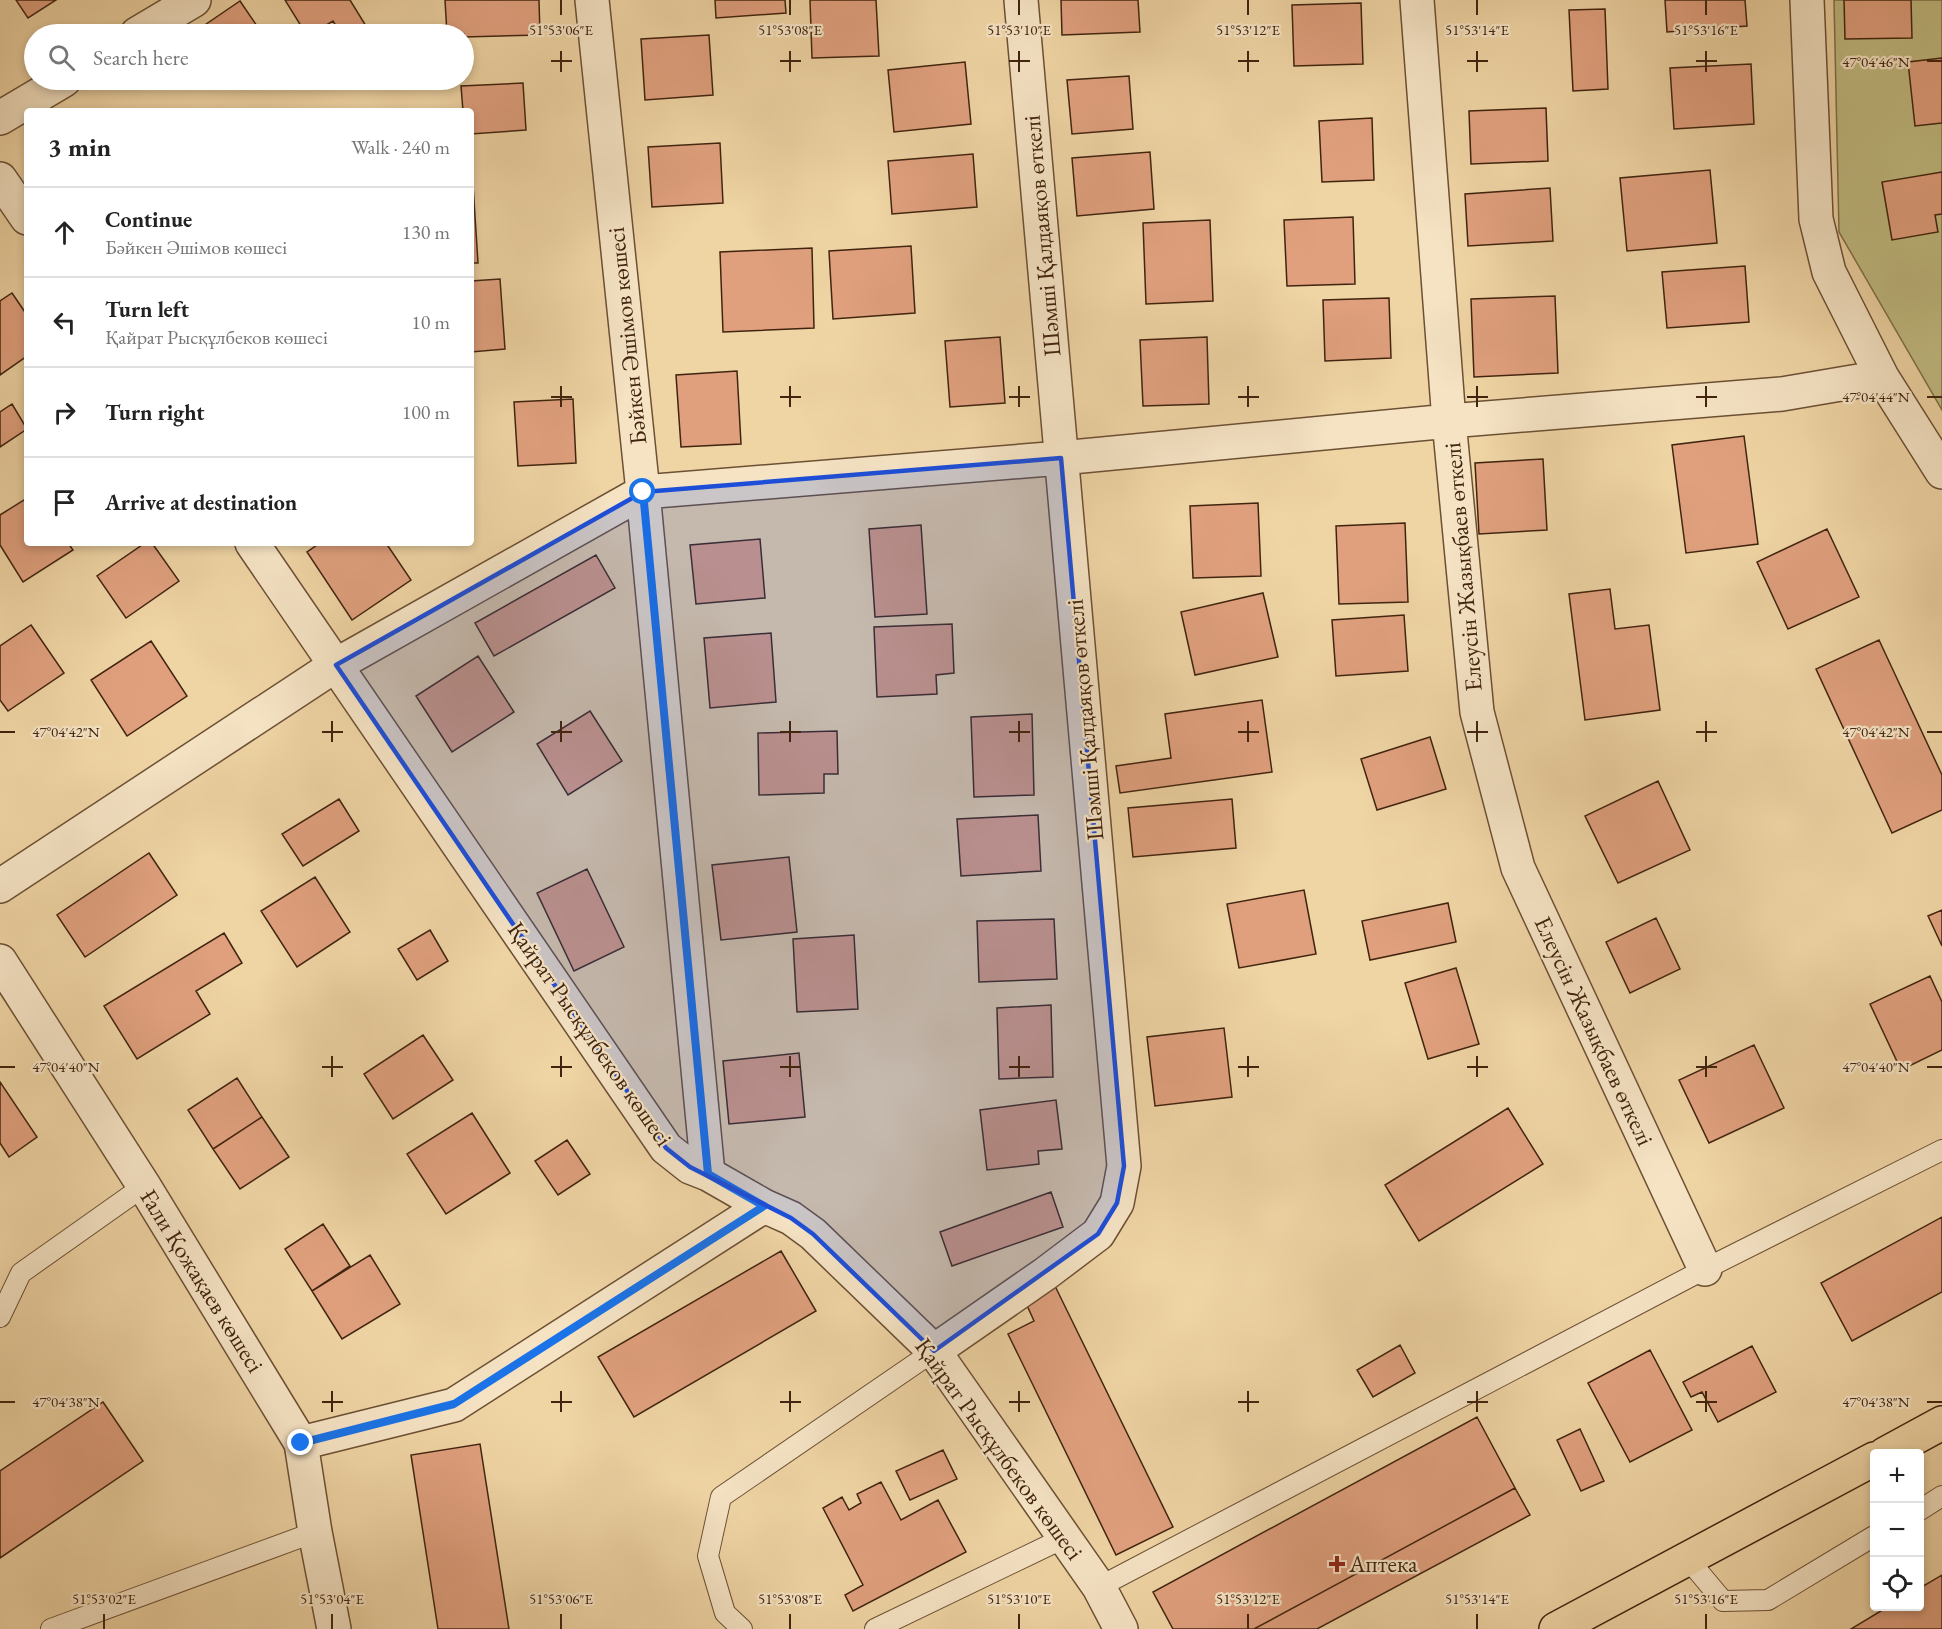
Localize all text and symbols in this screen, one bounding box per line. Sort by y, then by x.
text: 51°53'06"E [529,20,594,39]
text: 51°53'08"E [758,20,823,39]
text: 51°53'10"E [987,20,1052,39]
text: 51°53'12"E [1216,20,1281,39]
text: 51°53'14"E [1445,20,1510,39]
text: 51°53'16"E [1674,20,1739,39]
search box [24,24,474,90]
icon: search [45,41,78,74]
text: Search here [93,43,188,72]
text: 47°04'46"N [1842,52,1910,71]
street label: Шәмші Қалдаяқов өткелі [1016,114,1067,358]
text: 3 min [48,130,111,164]
text: Walk · 240 m [351,134,450,160]
text: Continue [105,205,192,234]
icon: ahead [48,216,81,249]
text: 130 m [402,219,450,245]
street label: Бәйкен Әшімов көшесі [600,226,653,446]
text: Бәйкен Әшімов көшесі [105,234,287,260]
text: Turn left [105,295,189,324]
icon: left [48,306,81,339]
text: 10 m [411,309,450,335]
text: Қайрат Рысқұлбеков көшесі [105,324,328,350]
text: 47°04'44"N [1842,387,1910,406]
icon: right [48,396,81,429]
text: Turn right [105,398,204,427]
text: 100 m [402,399,450,425]
street label: Елеусін Жазықбаев өткелі [1436,441,1489,693]
route start [629,478,655,504]
icon: arrive [48,486,81,519]
text: Arrive at destination [105,488,297,517]
street label: Шәмші Қалдаяқов өткелі [1059,598,1110,842]
text: 47°04'42"N [32,722,100,741]
text: 47°04'42"N [1842,722,1910,741]
street label: Елеусін Жазықбаев өткелі [1528,911,1661,1151]
street label: Қайрат Рысқұлбеков көшесі [501,915,680,1152]
text: 47°04'40"N [32,1057,100,1076]
text: 47°04'40"N [1842,1057,1910,1076]
street label: Ғали Қожақаев көшесі [134,1183,271,1378]
street label: Қайрат Рысқұлбеков көшесі [908,1331,1091,1566]
text: 47°04'38"N [32,1392,100,1411]
text: 47°04'38"N [1842,1392,1910,1411]
route end [287,1429,313,1455]
map controls [1870,1449,1924,1611]
button: + [1870,1449,1924,1503]
button: − [1870,1503,1924,1557]
place label: Аптека [1348,1548,1418,1579]
marker: Аптека [1330,1557,1344,1571]
button: locate [1870,1557,1924,1611]
text: 51°53'02"E [72,1589,137,1608]
text: 51°53'04"E [300,1589,365,1608]
text: 51°53'06"E [529,1589,594,1608]
text: 51°53'08"E [758,1589,823,1608]
text: 51°53'10"E [987,1589,1052,1608]
text: 51°53'12"E [1216,1589,1281,1608]
text: 51°53'14"E [1445,1589,1510,1608]
text: 51°53'16"E [1674,1589,1739,1608]

